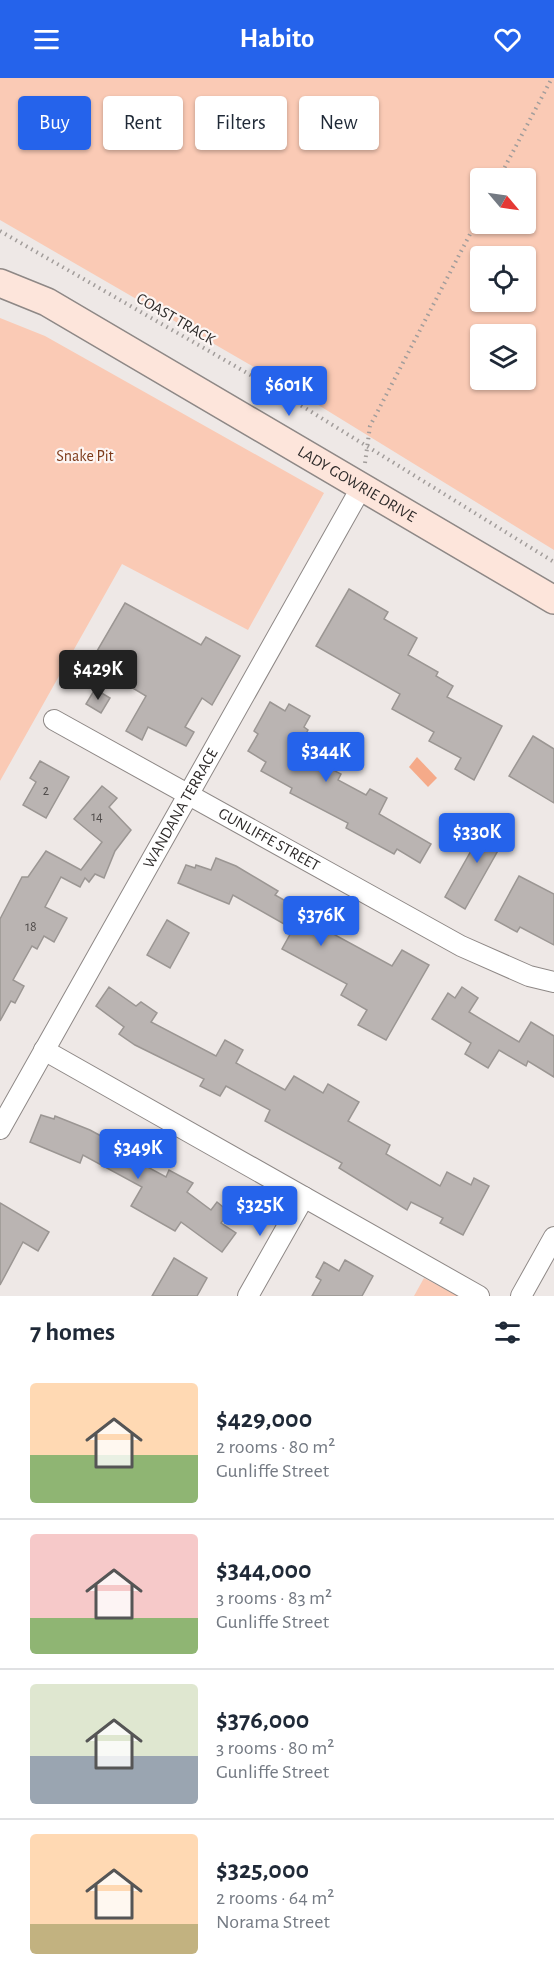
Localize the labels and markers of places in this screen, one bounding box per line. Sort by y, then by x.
pin: $601K [247,366,331,417]
pin: $429K [56,650,140,701]
pin: $344K [284,732,368,783]
pin: $330K [435,813,519,864]
pin: $376K [279,896,363,947]
pin: $349K [96,1129,180,1180]
pin: $325K [218,1186,302,1237]

